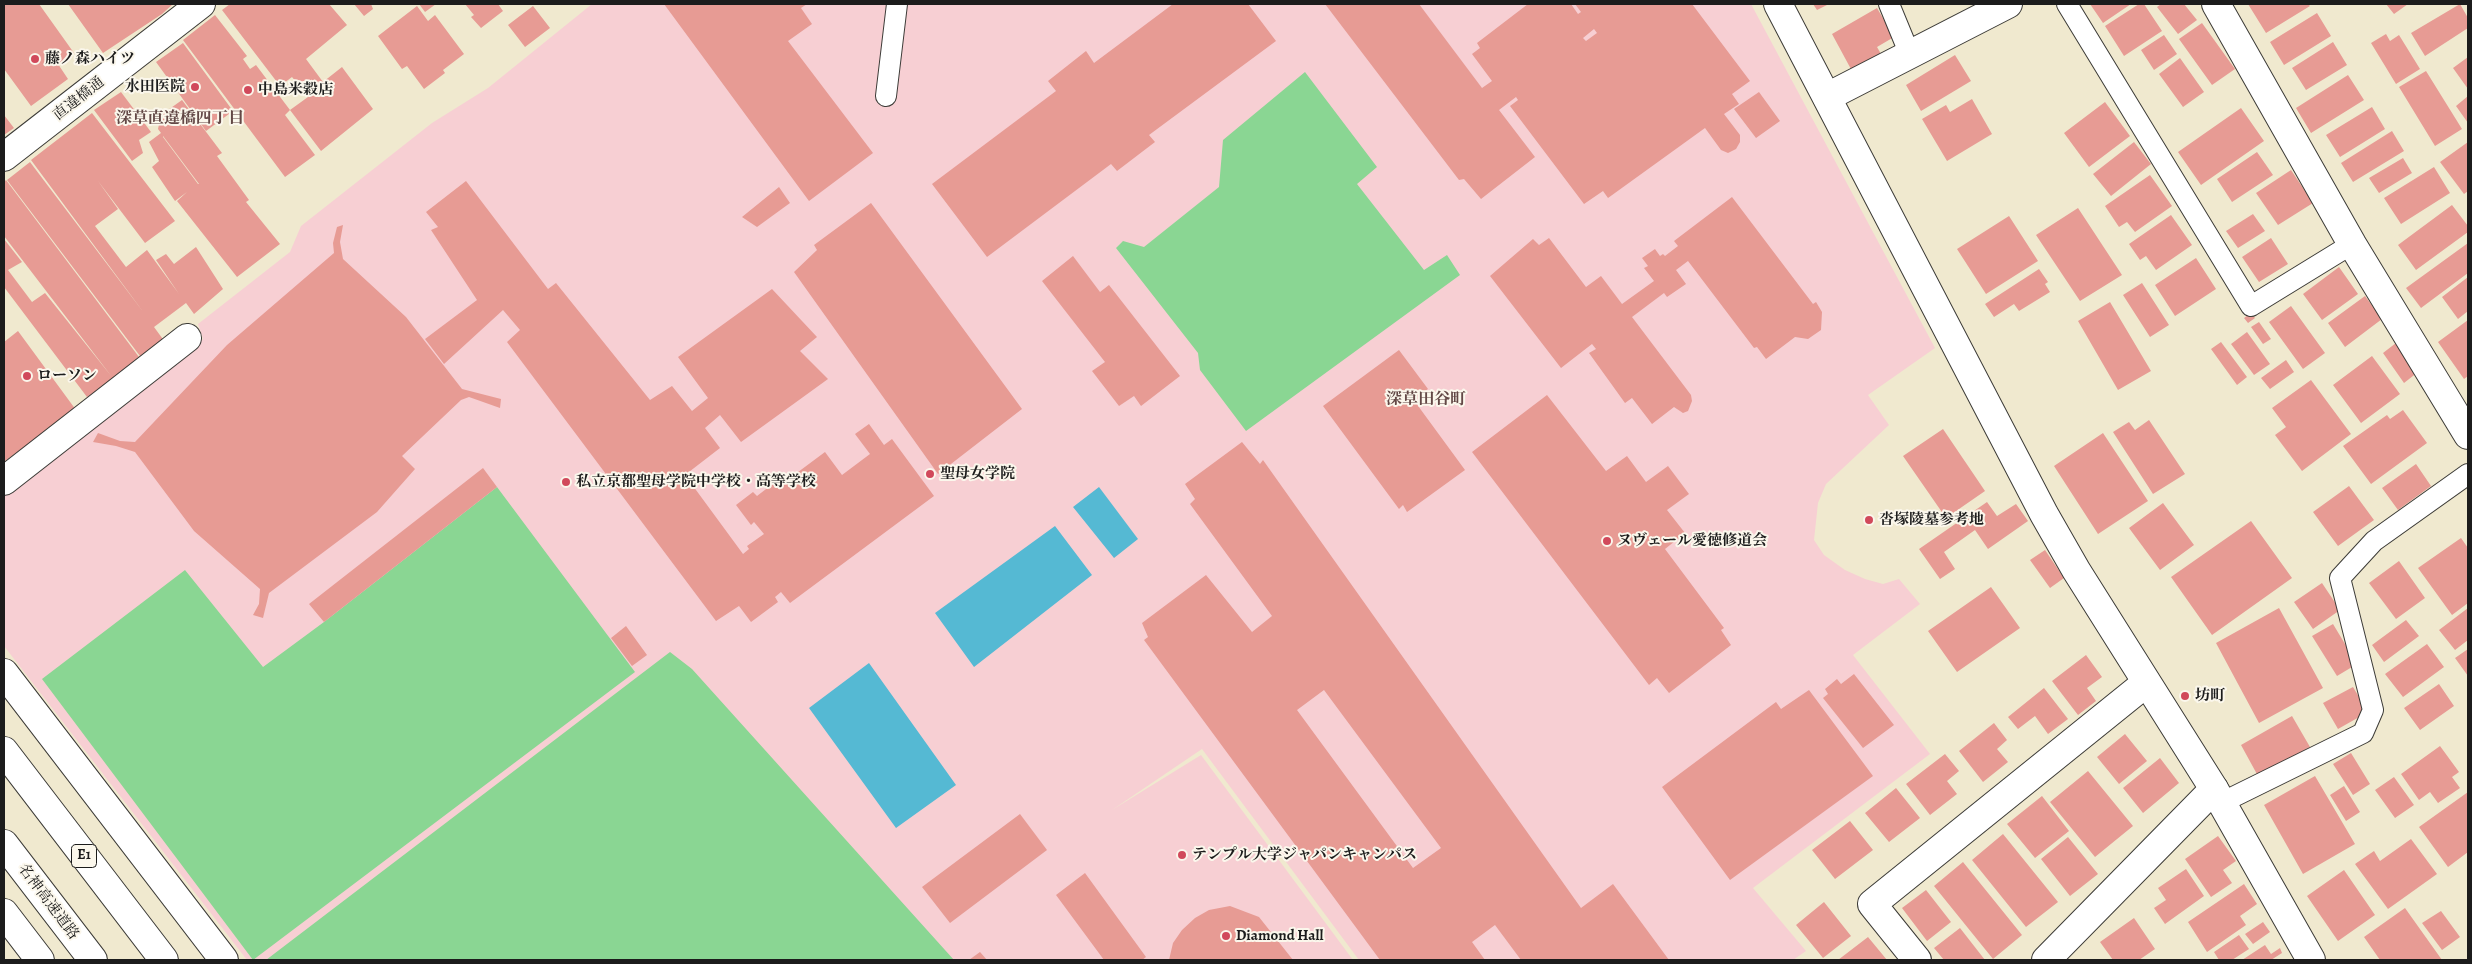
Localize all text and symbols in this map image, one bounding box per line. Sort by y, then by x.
place label: 藤ノ森ハイツ [45,50,135,68]
marker: 藤ノ森ハイツ [29,53,41,65]
street label: 直違橋通 [50,73,108,125]
place label: 水田医院 [125,78,185,96]
marker: 水田医院 [189,81,201,93]
place label: 中島米穀店 [258,81,333,99]
marker: 中島米穀店 [242,84,254,96]
district label: 深草直違橋四丁目 [116,109,244,129]
place label: ローソン [37,367,97,385]
marker: ローソン [21,370,33,382]
district label: 深草田谷町 [1386,390,1466,410]
place label: 聖母女学院 [940,465,1015,483]
marker: 聖母女学院 [924,468,936,480]
place label: 私立京都聖母学院中学校・高等学校 [576,473,816,491]
marker: 私立京都聖母学院中学校・高等学校 [560,476,572,488]
place label: 沓塚陵墓参考地 [1879,511,1984,529]
marker: 沓塚陵墓参考地 [1863,514,1875,526]
place label: ヌヴェール愛徳修道会 [1617,532,1767,550]
marker: ヌヴェール愛徳修道会 [1601,535,1613,547]
place label: 坊町 [2195,687,2225,705]
marker: 坊町 [2179,690,2191,702]
road number: E1 [72,844,96,868]
place label: テンプル大学ジャパンキャンパス [1192,846,1417,864]
marker: テンプル大学ジャパンキャンパス [1176,849,1188,861]
street label: 名神高速道路 [14,861,82,943]
place label: Diamond Hall [1236,927,1323,945]
marker: Diamond Hall [1220,930,1232,942]

